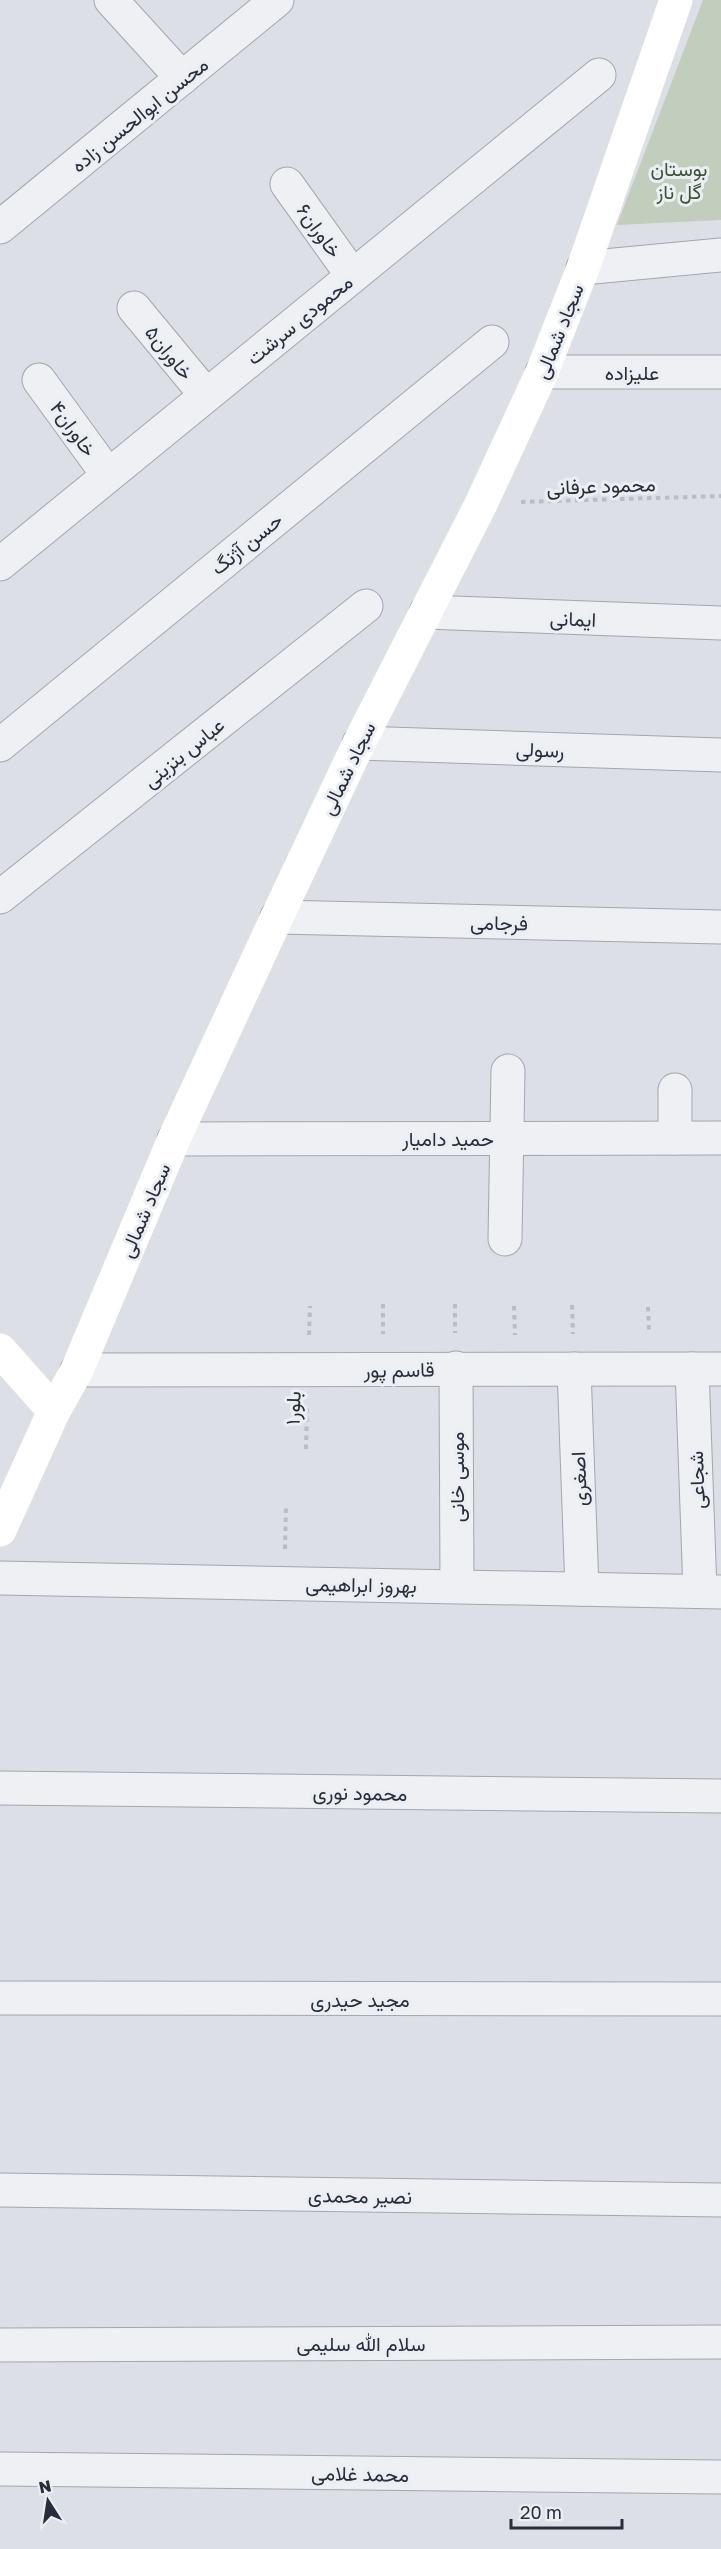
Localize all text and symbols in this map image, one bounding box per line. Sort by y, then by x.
street label: محسن ابوالحسن زاده [66,51,214,178]
park label: بوستان گل ناز [651,156,708,205]
street label: خاوران۶ [291,198,348,263]
street label: محمودی سرشت [241,269,358,371]
street label: سجاد شمالی [528,280,589,382]
street label: خاوران۵ [139,320,199,385]
street label: علیزاده [605,360,659,386]
street label: خاوران۴ [44,396,102,462]
street label: محمود عرفانی [546,471,656,501]
street label: حسن آژنگ [205,507,288,581]
street label: ایمانی [549,605,597,632]
street label: عباس بنزینی [138,712,230,794]
street label: سجاد شمالی [314,718,381,819]
street label: رسولی [515,736,565,764]
street label: فرجامی [470,909,528,937]
street label: حمید دامیار [401,1126,494,1152]
street label: سجاد شمالی [113,1159,176,1261]
street label: قاسم پور [362,1356,435,1385]
street label: بلور۱ [279,1391,307,1425]
street label: موسی خانی [444,1432,470,1522]
street label: اصغری [565,1451,593,1507]
street label: شجاعی [683,1451,710,1509]
street label: بهروز ابراهیمی [305,1571,417,1599]
street label: محمود نوری [312,1779,408,1807]
street label: مجید حیدری [310,1987,410,2013]
street label: نصیر محمدی [308,2182,412,2210]
street label: سلام الله سلیمی [296,2331,426,2357]
street label: محمد غلامی [311,2460,409,2487]
north arrow [18,2471,78,2531]
text: N [37,2475,53,2497]
scale bar [511,2492,622,2530]
text: 20 m [520,2501,562,2523]

